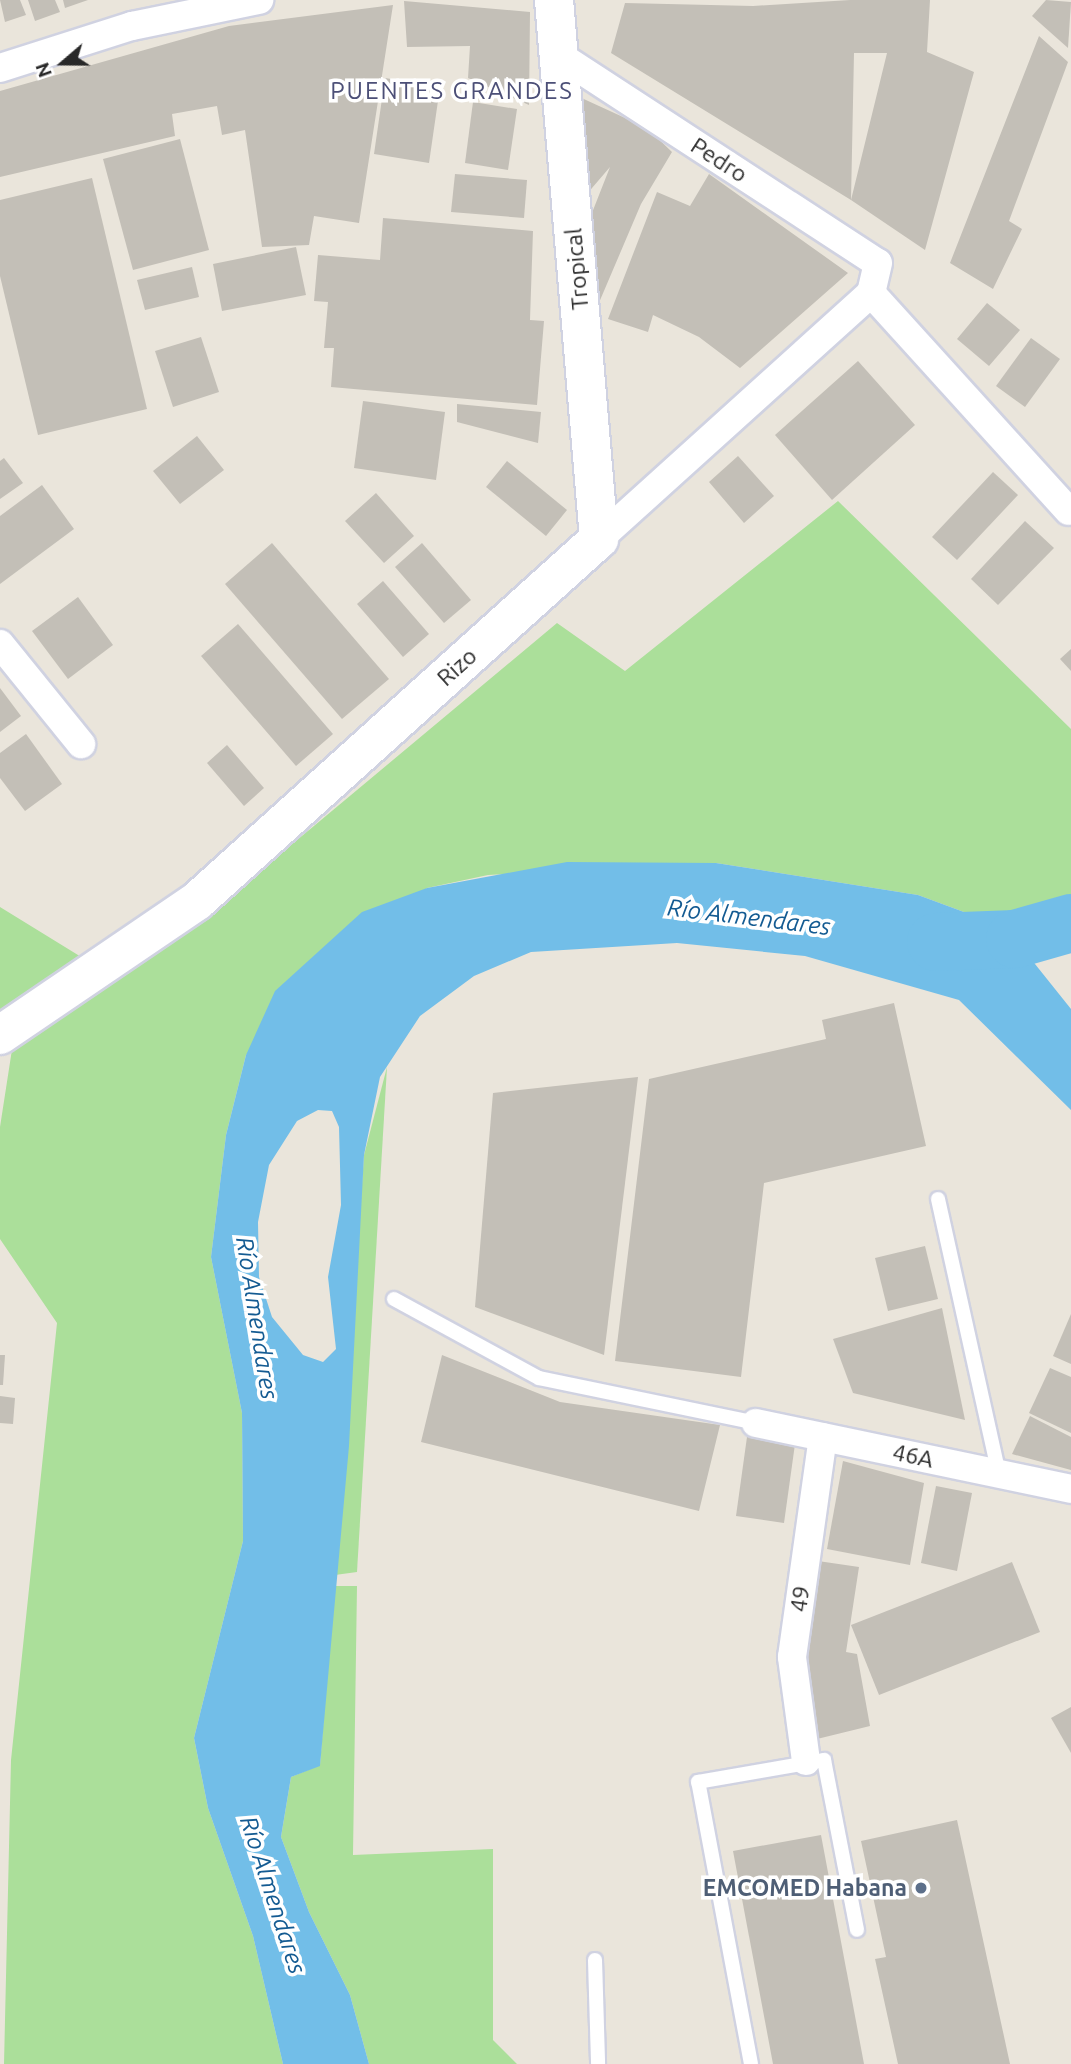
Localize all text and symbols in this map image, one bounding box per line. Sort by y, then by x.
north arrow [28,28,98,98]
text: N [31,60,56,81]
district label: PUENTES GRANDES [332,77,572,105]
street label: Pedro [686,132,752,188]
street label: Tropical [560,227,594,311]
street label: Rizo [432,642,482,692]
water label: Río Almendares [666,893,832,941]
water label: Río Almendares [230,1235,284,1401]
street label: 46A [890,1438,936,1474]
street label: 49 [785,1584,815,1614]
water label: Río Almendares [234,1812,312,1978]
place label: EMCOMED Habana [703,1874,907,1902]
marker: EMCOMED Habana [913,1880,929,1896]

